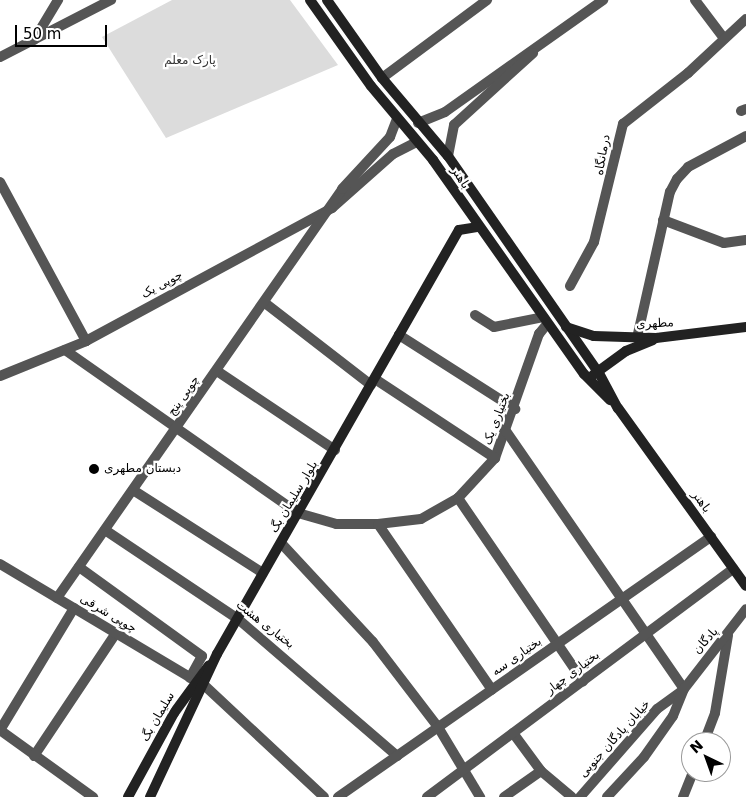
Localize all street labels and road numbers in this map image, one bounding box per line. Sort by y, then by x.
street label: درمانگاه [592,133,614,177]
street label: باهنر [448,164,472,192]
street label: چوپی یک [139,268,185,302]
street label: مطهری [636,316,674,332]
street label: چوپی پنج [165,373,203,419]
street label: بختیاری یک [480,391,514,447]
street label: بلوار سلیمان بگ [267,458,321,536]
street label: باهنر [688,488,714,516]
street label: چوپی شرقی [77,592,139,636]
street label: بختیاری هشت [233,598,297,652]
street label: پادگان [690,625,722,657]
street label: بختیاری سه [489,635,545,679]
street label: بختیاری چهار [543,648,603,698]
street label: سلیمان بگ [138,690,178,744]
street label: خیابان پادگان جنوبی [576,697,654,781]

